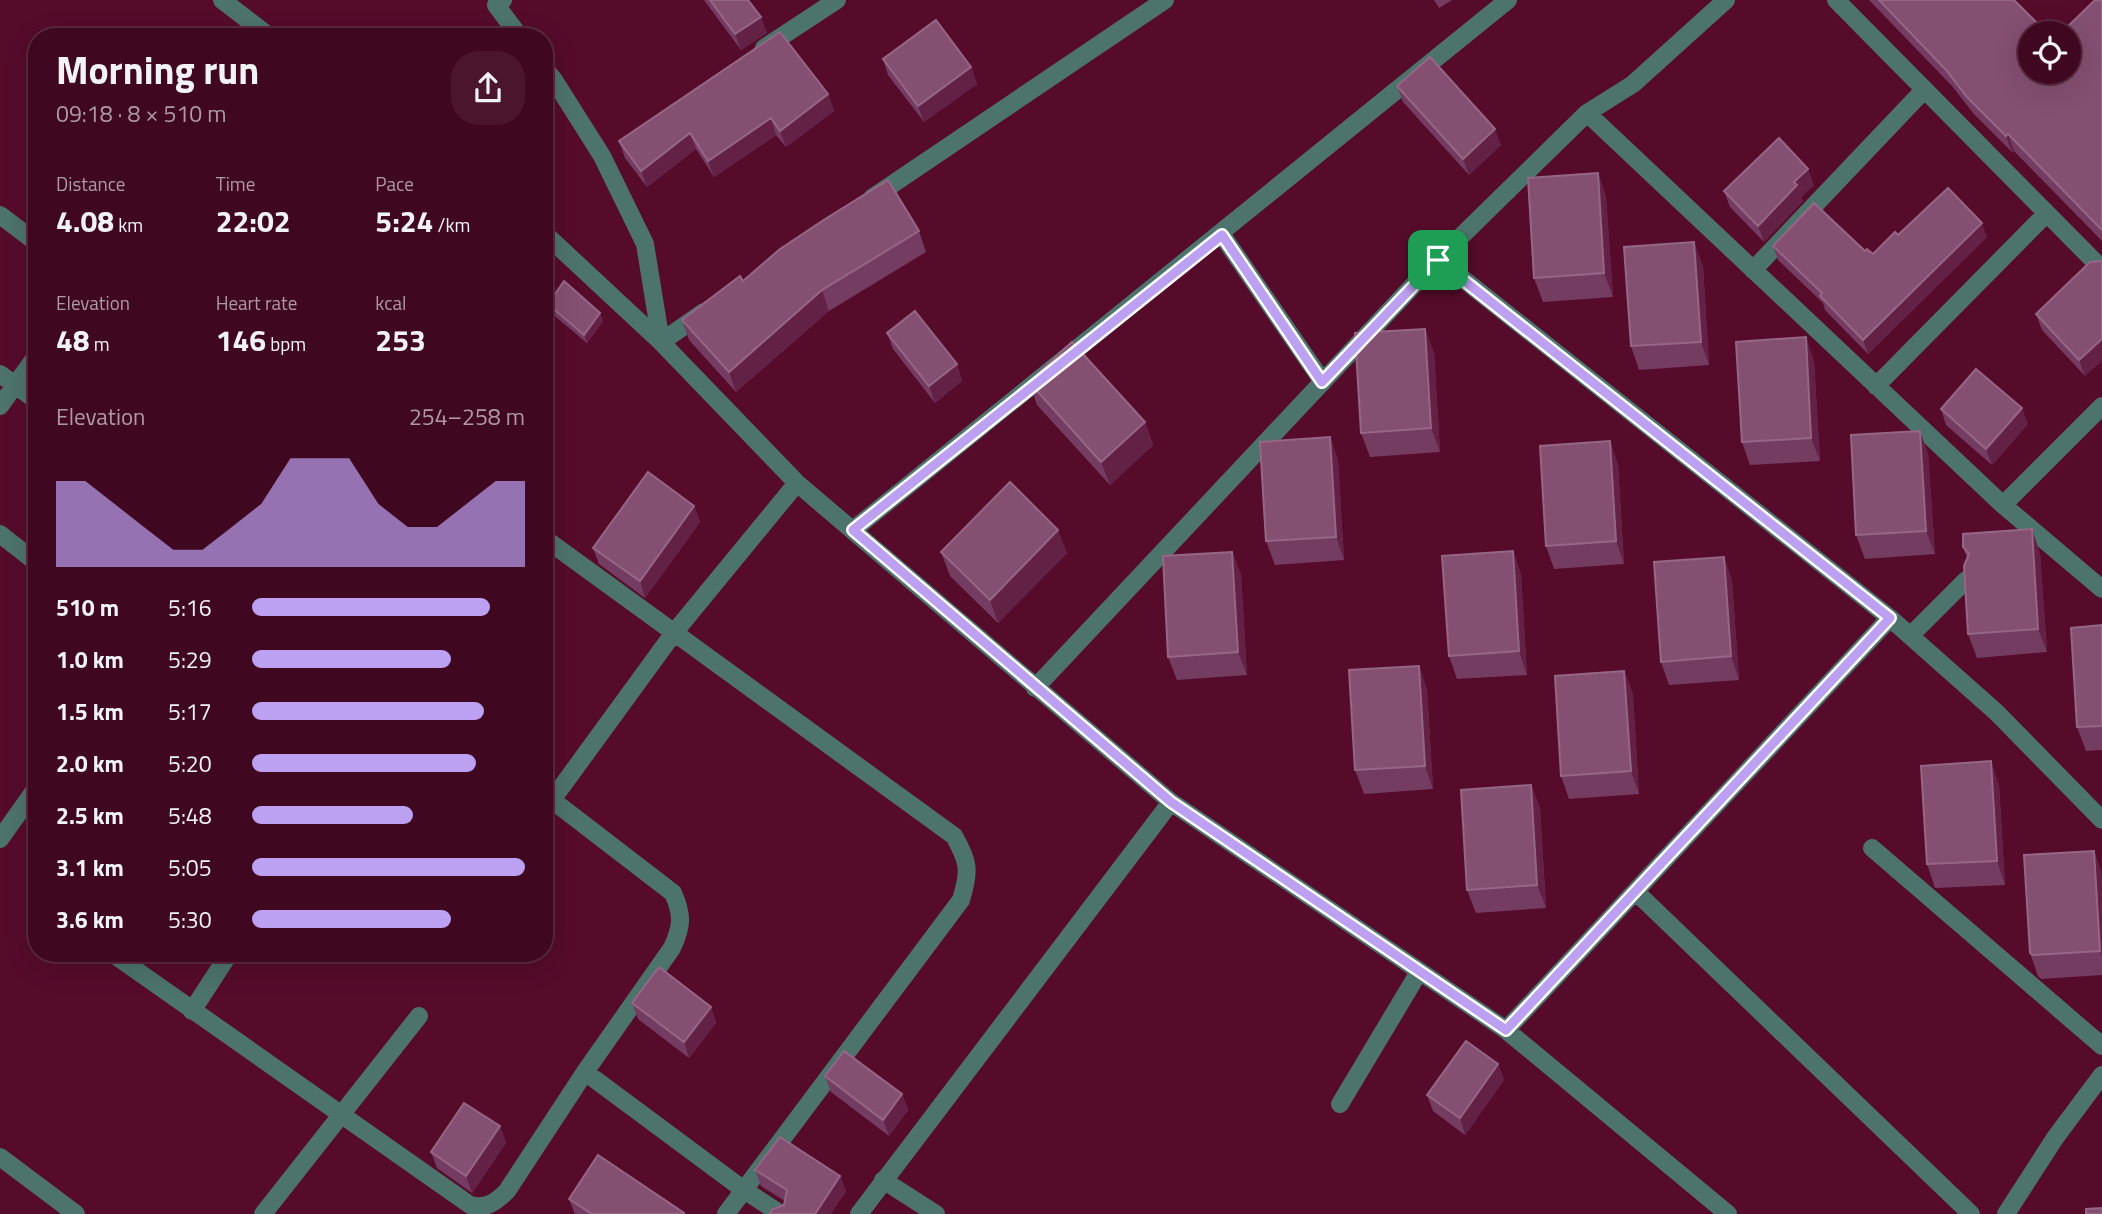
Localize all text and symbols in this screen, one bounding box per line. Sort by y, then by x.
map controls [2018,21,2081,84]
button: locate [2018,21,2081,84]
text: Morning run [56,41,259,99]
button: share [451,51,525,125]
text: 09:18 · 8 × 510 m [56,96,226,131]
text: Distance [56,169,125,198]
text: Time [216,169,255,198]
text: Pace [375,169,414,198]
text: 4.08 [56,198,114,244]
text: 22:02 [216,198,291,244]
text: 5:24 [375,198,433,244]
text: km [114,210,143,239]
text: /km [433,210,470,239]
pin [1408,230,1468,290]
icon: arrive [1419,241,1457,279]
text: Elevation [56,288,130,317]
text: Heart rate [216,288,297,317]
text: kcal [375,288,406,317]
text: 48 [56,317,90,363]
text: 146 [216,317,266,363]
text: 253 [375,317,426,363]
text: m [90,329,110,358]
text: bpm [266,329,306,358]
text: Elevation [56,399,145,434]
text: 254–258 m [409,399,525,434]
text: 510 m [56,590,119,625]
text: 5:16 [168,590,212,625]
text: 1.0 km [56,642,124,677]
text: 5:29 [168,642,212,677]
text: 1.5 km [56,694,124,729]
text: 5:17 [168,694,212,729]
text: 2.0 km [56,746,124,781]
text: 5:20 [168,746,212,781]
text: 2.5 km [56,798,124,833]
text: 5:48 [168,798,212,833]
text: 3.1 km [56,850,124,885]
text: 5:05 [168,850,212,885]
text: 3.6 km [56,902,124,937]
text: 5:30 [168,902,212,937]

